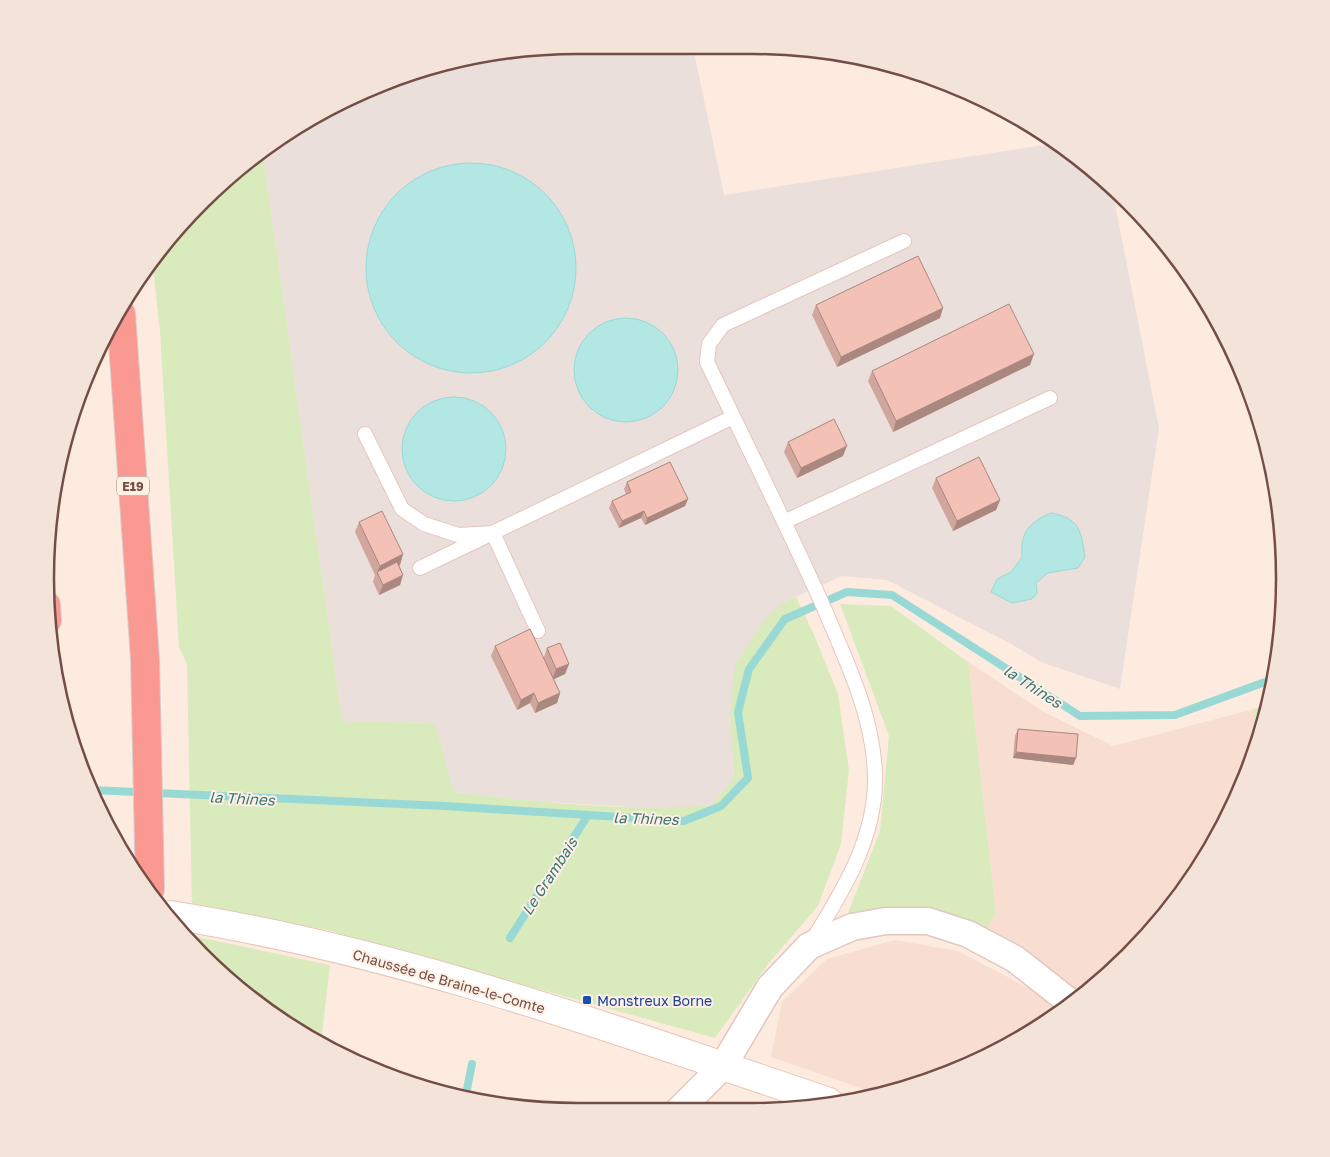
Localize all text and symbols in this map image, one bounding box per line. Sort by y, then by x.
road number: E19 [117,476,149,496]
water label: la Thines [1001,661,1066,712]
water label: la Thines [209,787,276,809]
water label: la Thines [613,808,680,828]
water label: Le Grambais [517,833,581,918]
street label: Chaussée de Braine-le-Comte [351,945,547,1017]
place label: Monstreux Borne [597,992,712,1009]
marker: Monstreux Borne [581,994,593,1006]

